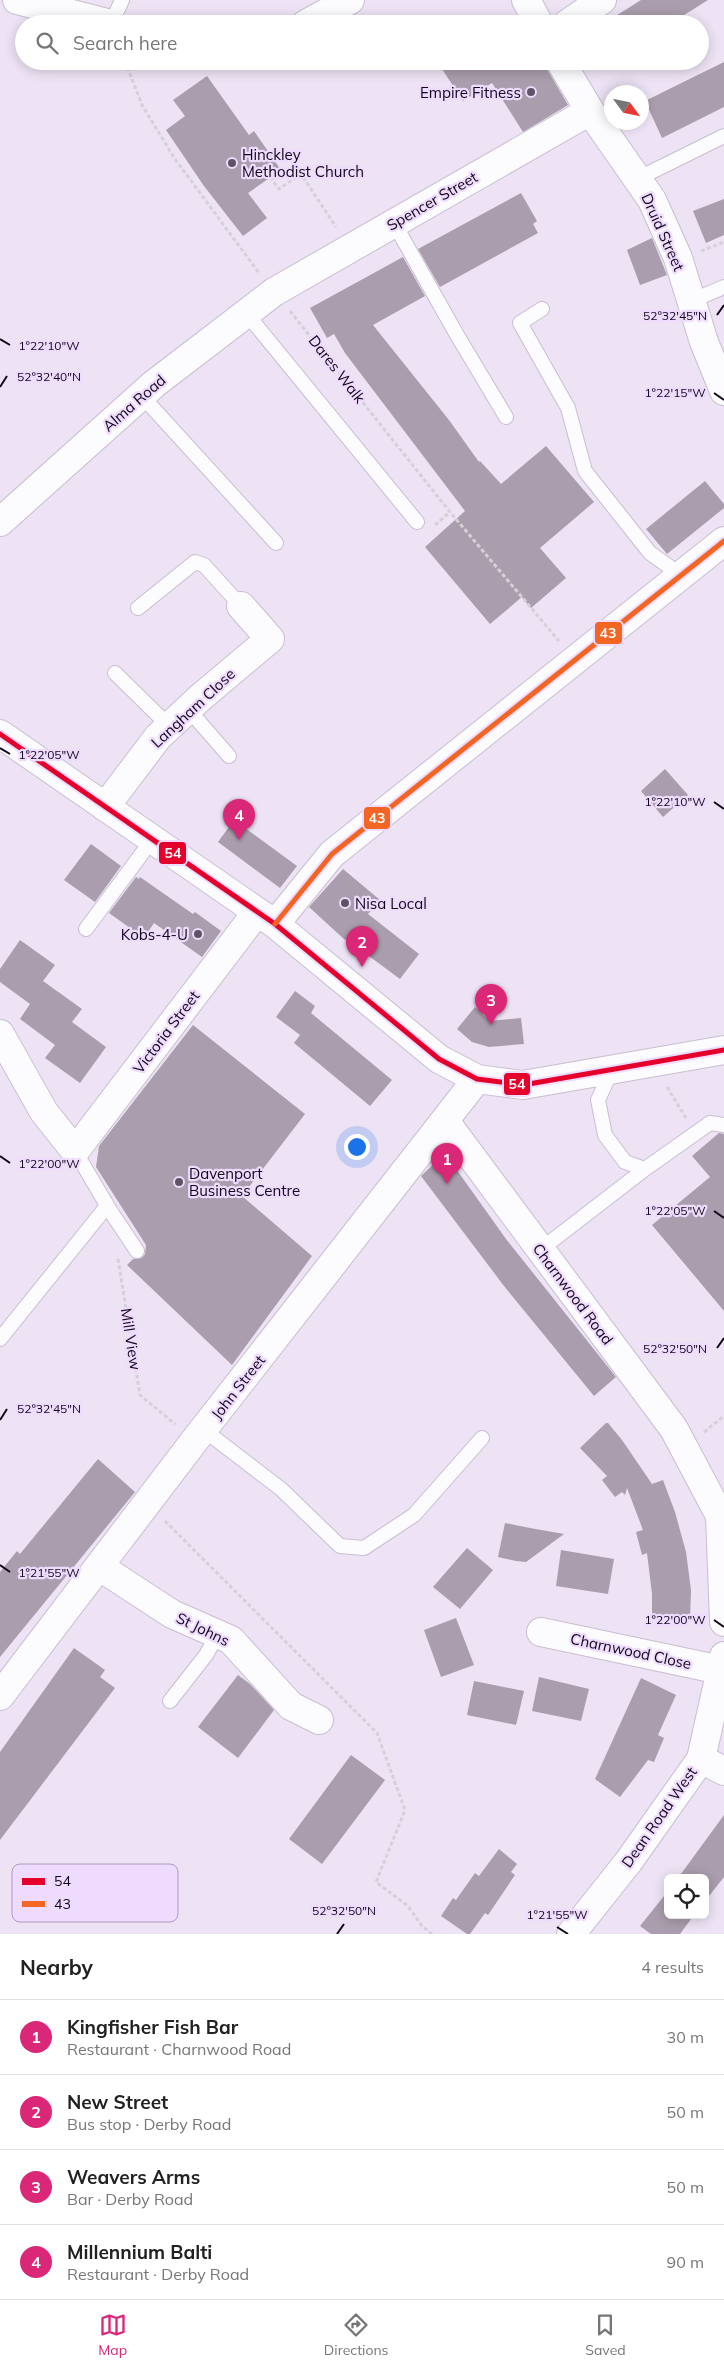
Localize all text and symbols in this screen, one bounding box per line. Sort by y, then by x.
search box [15,15,709,70]
icon: search [33,29,61,57]
text: Search here [73,31,177,55]
place label: Empire Fitness [420,83,521,102]
north arrow [604,85,649,130]
marker: Empire Fitness [525,86,537,98]
place label: Hinckley Methodist Church [242,145,364,181]
marker: Hinckley Methodist Church [226,157,238,169]
street label: Spencer Street [383,167,481,235]
street label: Druid Street [637,190,689,274]
text: 52°32'45"N [643,308,707,323]
street label: Dares Walk [305,331,370,407]
text: 1°22'10"W [18,338,80,353]
text: 52°32'40"N [17,369,81,384]
street label: Alma Road [99,370,169,436]
text: 1°22'15"W [644,385,706,400]
line badge: 43 [594,621,623,645]
text: 43 [600,624,616,642]
street label: Langham Close [147,664,239,752]
text: 1°22'05"W [18,747,80,762]
text: 1°22'10"W [644,794,706,809]
pin: 4 [223,799,255,840]
line badge: 43 [363,806,391,830]
text: 43 [369,809,385,827]
line badge: 54 [158,841,187,865]
text: 54 [165,844,182,862]
place label: Nisa Local [355,894,427,913]
marker: Nisa Local [339,897,351,909]
place label: Kobs-4-U [121,925,188,944]
pin: 2 [346,926,378,967]
marker: Kobs-4-U [192,928,204,940]
pin: 3 [475,984,507,1025]
street label: Victoria Street [129,987,203,1077]
line badge: 54 [503,1072,531,1096]
text: 54 [509,1075,526,1093]
your location [344,1134,370,1160]
pin: 1 [431,1143,463,1184]
text: 1°22'00"W [18,1156,80,1171]
place label: Davenport Business Centre [189,1164,300,1200]
marker: Davenport Business Centre [173,1176,185,1188]
text: 1°22'05"W [644,1203,706,1218]
street label: Charnwood Road [529,1240,617,1348]
street label: Mill View [117,1307,145,1371]
text: 52°32'50"N [643,1341,707,1356]
street label: John Street [207,1351,269,1423]
text: 52°32'45"N [17,1401,81,1416]
text: 1°21'55"W [18,1565,80,1580]
street label: St Johns [173,1608,233,1650]
text: 1°22'00"W [644,1612,706,1627]
street label: Charnwood Close [569,1629,693,1673]
street label: Dean Road West [617,1763,701,1871]
legend [12,1864,178,1922]
text: 54 [54,1872,71,1890]
map controls [664,1874,709,1919]
button: locate [664,1874,709,1919]
text: 43 [54,1895,71,1913]
text: 52°32'50"N [312,1903,376,1918]
text: 1°21'55"W [526,1907,588,1922]
text: Nearby [20,1954,93,1980]
text: 4 results [641,1957,704,1977]
text: Kingfisher Fish Bar [67,2015,238,2039]
text: 1 [31,2027,41,2047]
text: 30 m [667,2027,704,2047]
text: Restaurant · Charnwood Road [67,2039,291,2059]
text: New Street [67,2090,168,2114]
text: 2 [31,2102,41,2122]
text: 50 m [667,2102,704,2122]
text: Bus stop · Derby Road [67,2114,231,2134]
text: Weavers Arms [67,2165,200,2189]
text: 3 [31,2177,41,2197]
text: 50 m [667,2177,704,2197]
text: Bar · Derby Road [67,2189,193,2209]
text: Millennium Balti [67,2240,212,2264]
text: 4 [31,2252,41,2272]
text: 90 m [667,2252,704,2272]
text: Restaurant · Derby Road [67,2264,249,2284]
tab: Map [98,2311,127,2359]
tab: Directions [324,2311,389,2359]
tab: Saved [585,2311,626,2359]

